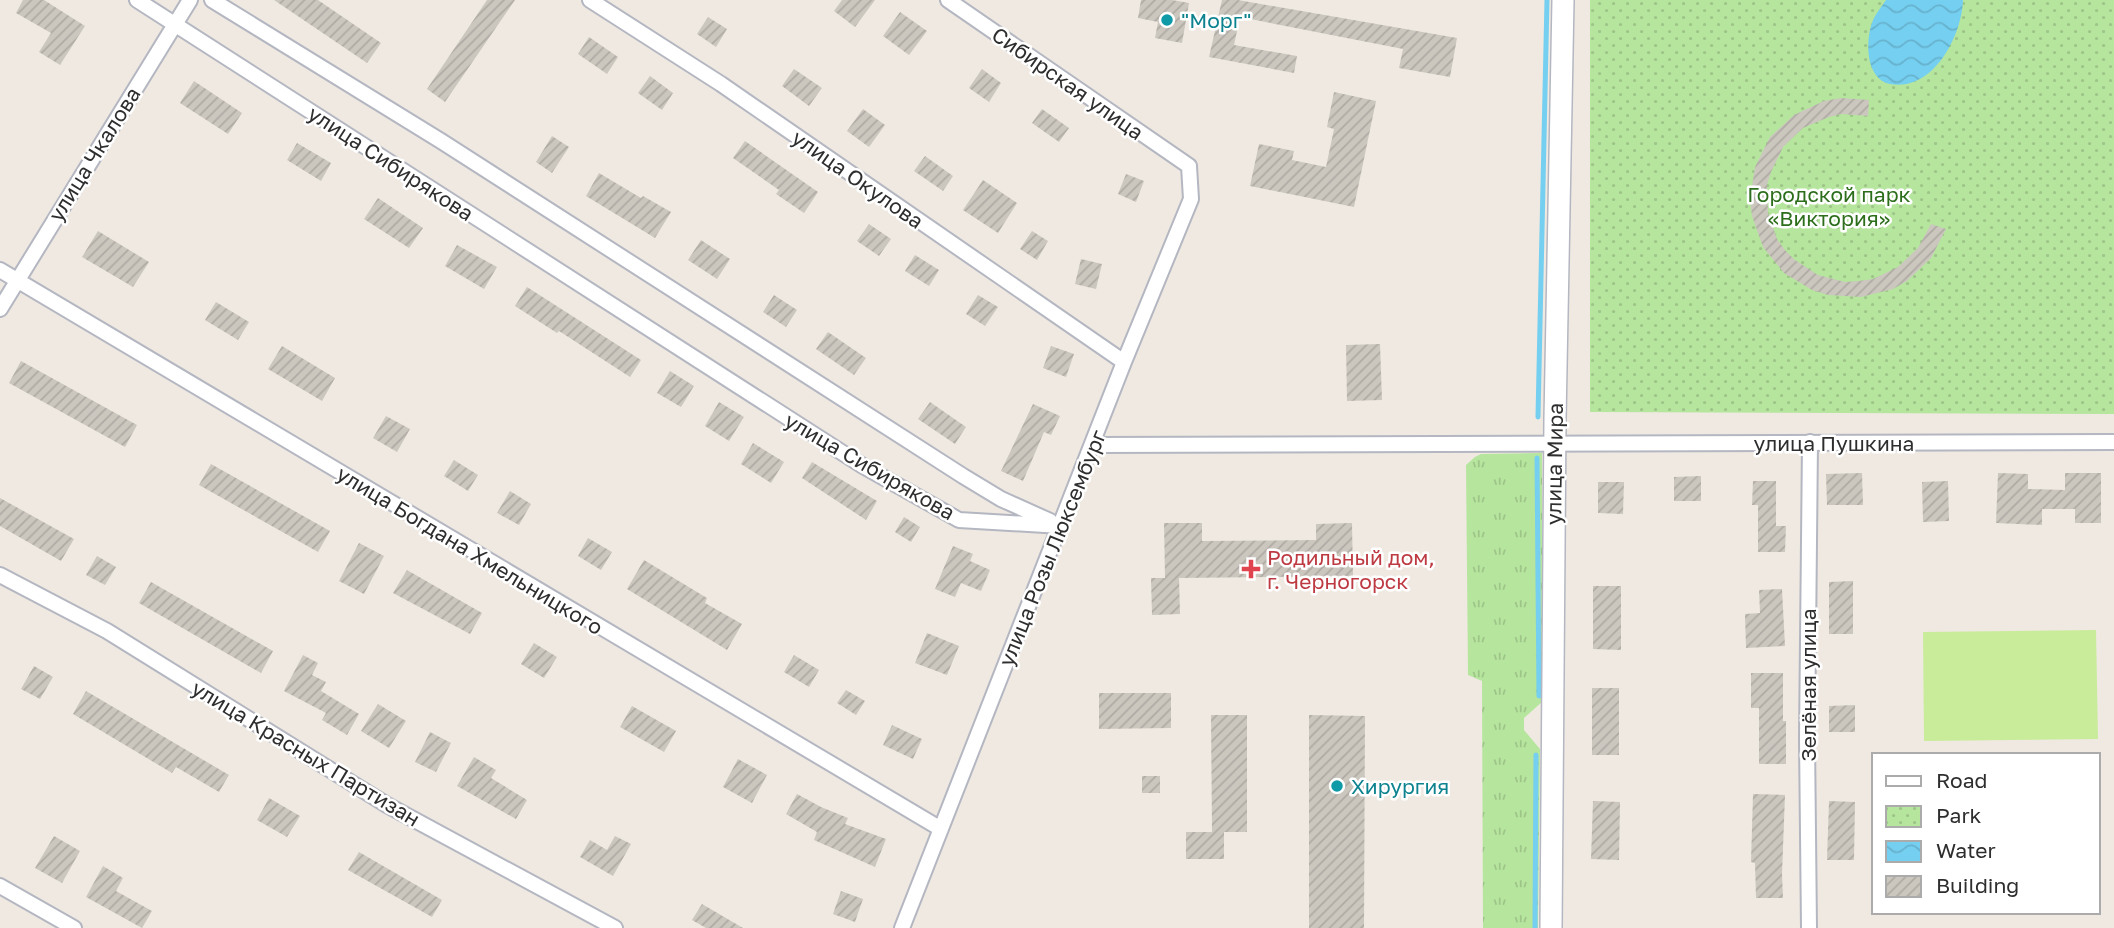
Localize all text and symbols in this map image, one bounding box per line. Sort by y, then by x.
place label: "Морг" [1181,7,1251,33]
marker: "Морг" [1159,12,1175,28]
street label: Сибирская улица [987,21,1149,145]
street label: улица Чкалова [42,82,146,226]
street label: улица Сибирякова [303,100,479,226]
street label: улица Окулова [787,124,929,234]
park label: Городской парк «Виктория» [1747,181,1911,231]
street label: улица Мира [1540,403,1568,525]
street label: улица Сибирякова [780,407,960,525]
street label: улица Розы Люксембург [993,426,1111,670]
street label: улица Пушкина [1754,430,1914,456]
street label: улица Богдана Хмельницкого [332,460,608,640]
place label: Родильный дом, г. Черногорск [1267,544,1435,594]
marker: Родильный дом, г. Черногорск [1241,559,1261,579]
street label: Зелёная улица [1795,608,1821,762]
street label: улица Красных Партизан [187,674,425,832]
legend [1872,753,2100,914]
text: Road [1936,767,1987,793]
place label: Хирургия [1351,773,1449,799]
marker: Хирургия [1329,778,1345,794]
text: Park [1936,802,1982,828]
text: Water [1936,837,1996,863]
text: Building [1936,872,2019,898]

